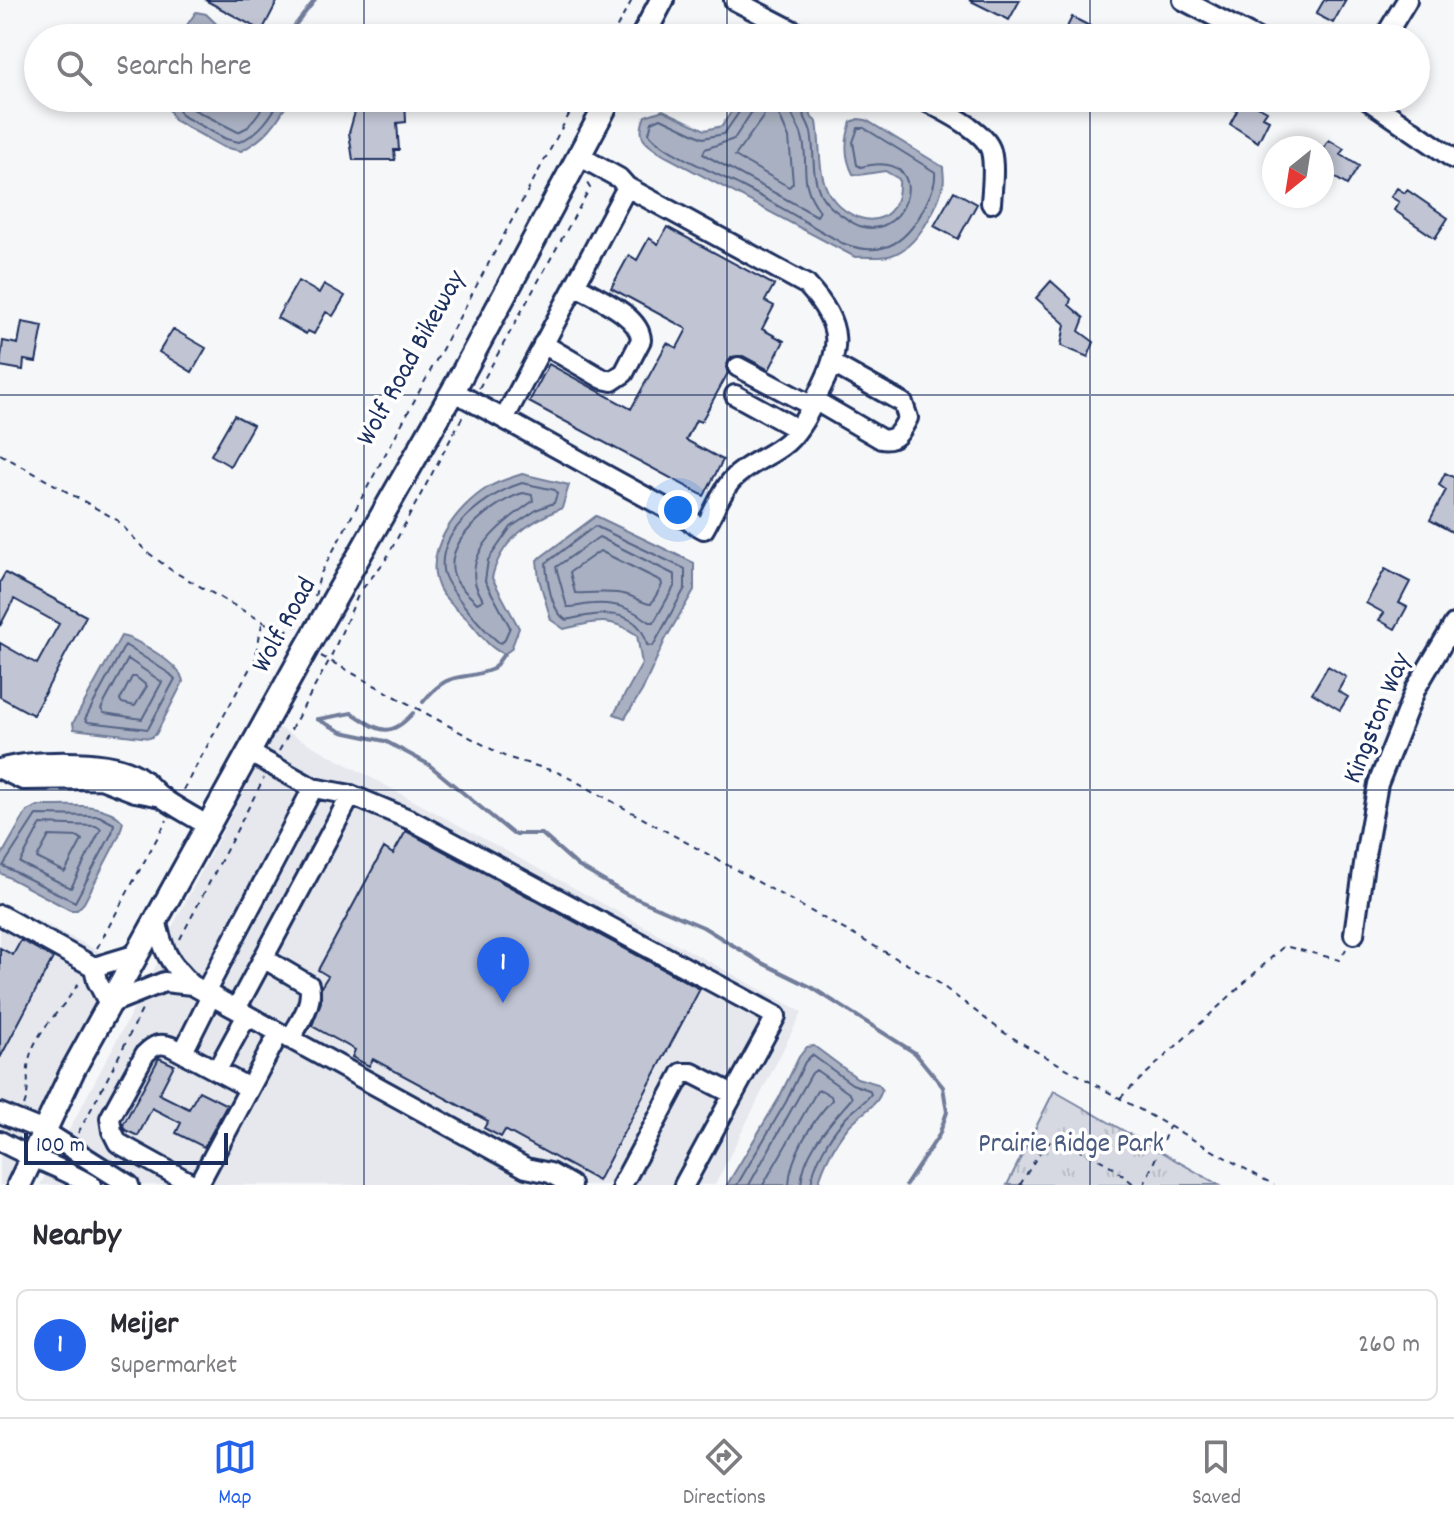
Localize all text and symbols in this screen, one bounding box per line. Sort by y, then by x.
search box [24,24,1430,112]
icon: search [52,46,96,90]
text: Search here [116,47,252,90]
north arrow [1262,136,1334,208]
street label: Wolf Road Bikeway [348,263,478,454]
your location [658,490,698,530]
street label: Wolf Road [243,571,329,681]
street label: Kingston Way [1335,647,1424,790]
pin: 1 [477,937,529,1003]
park label: Prairie Ridge Park [978,1126,1164,1166]
scale bar [24,1129,228,1165]
text: 100 m [36,1131,85,1162]
text: Nearby [32,1213,121,1262]
text: Meijer [110,1305,178,1348]
text: 1 [57,1327,63,1364]
text: 260 m [1358,1327,1420,1364]
text: Supermarket [110,1348,237,1385]
tab: Map [213,1435,257,1514]
tab: Directions [683,1435,766,1514]
tab: Saved [1192,1435,1241,1514]

